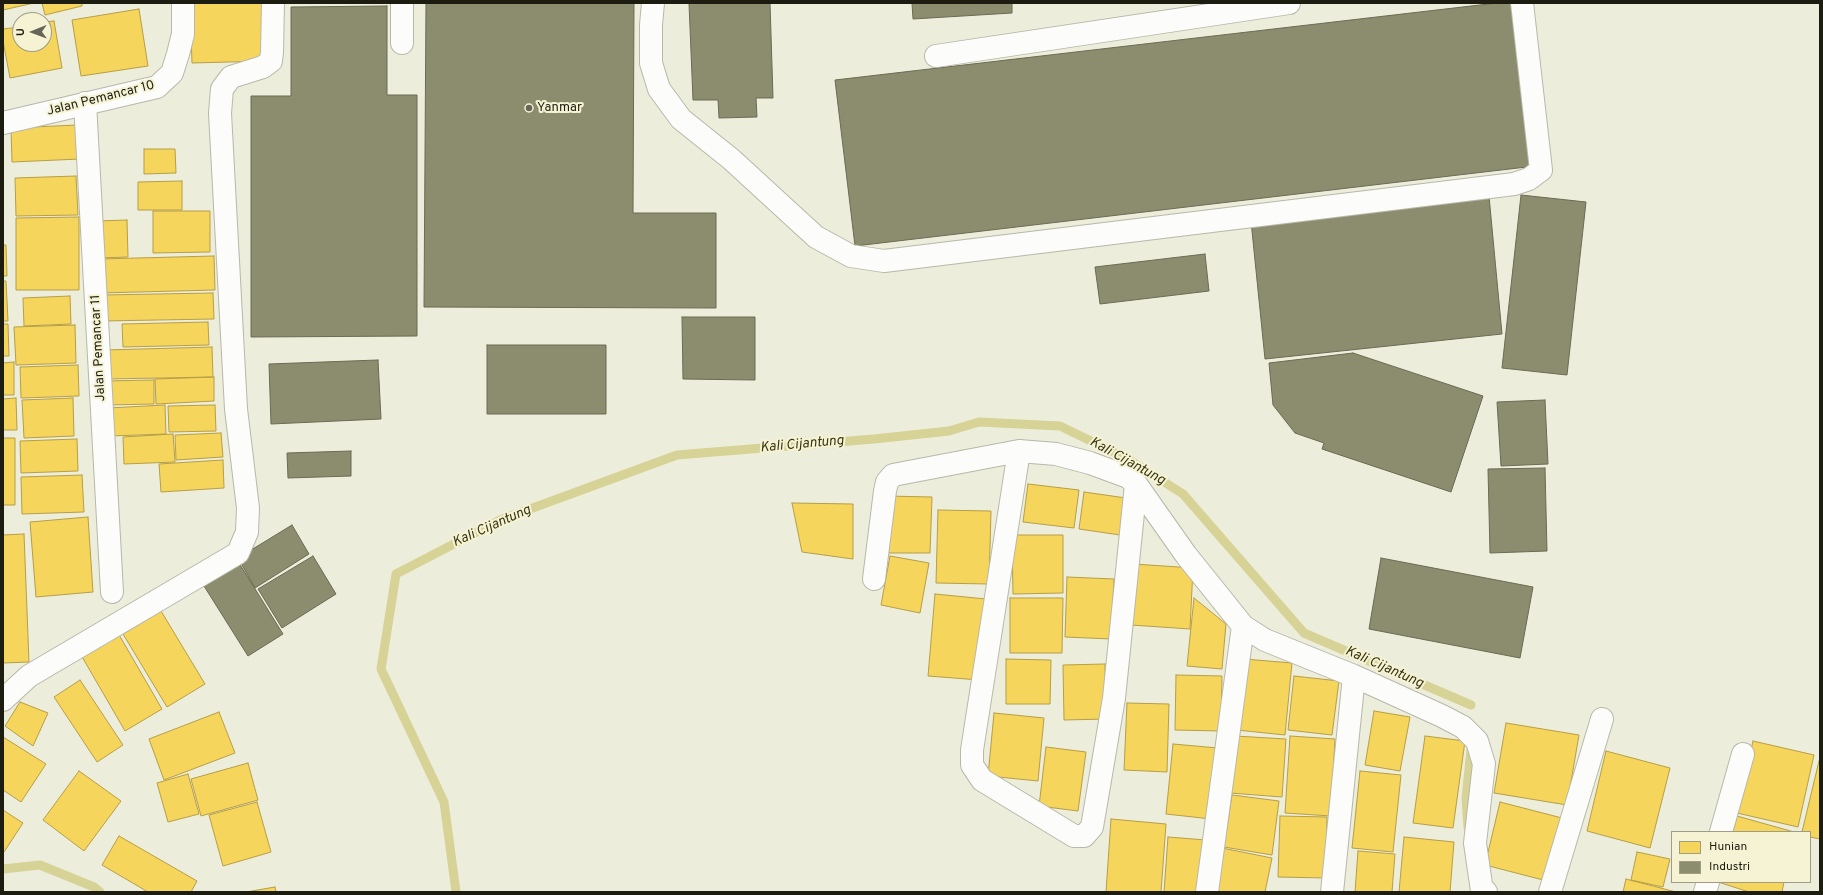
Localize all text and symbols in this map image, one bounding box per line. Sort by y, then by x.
north arrow [12,12,52,52]
text: U [14,28,28,36]
street label: Jalan Pemancar 10 [46,78,156,120]
place label: Yanmar [537,100,582,116]
marker: Yanmar [524,103,534,113]
street label: Jalan Pemancar 11 [88,294,110,402]
water label: Kali Cijantung [759,433,845,457]
water label: Kali Cijantung [1086,434,1168,490]
water label: Kali Cijantung [450,502,534,552]
water label: Kali Cijantung [1342,643,1426,693]
legend [1671,831,1811,883]
text: Hunian [1709,839,1747,855]
text: Industri [1709,859,1750,875]

